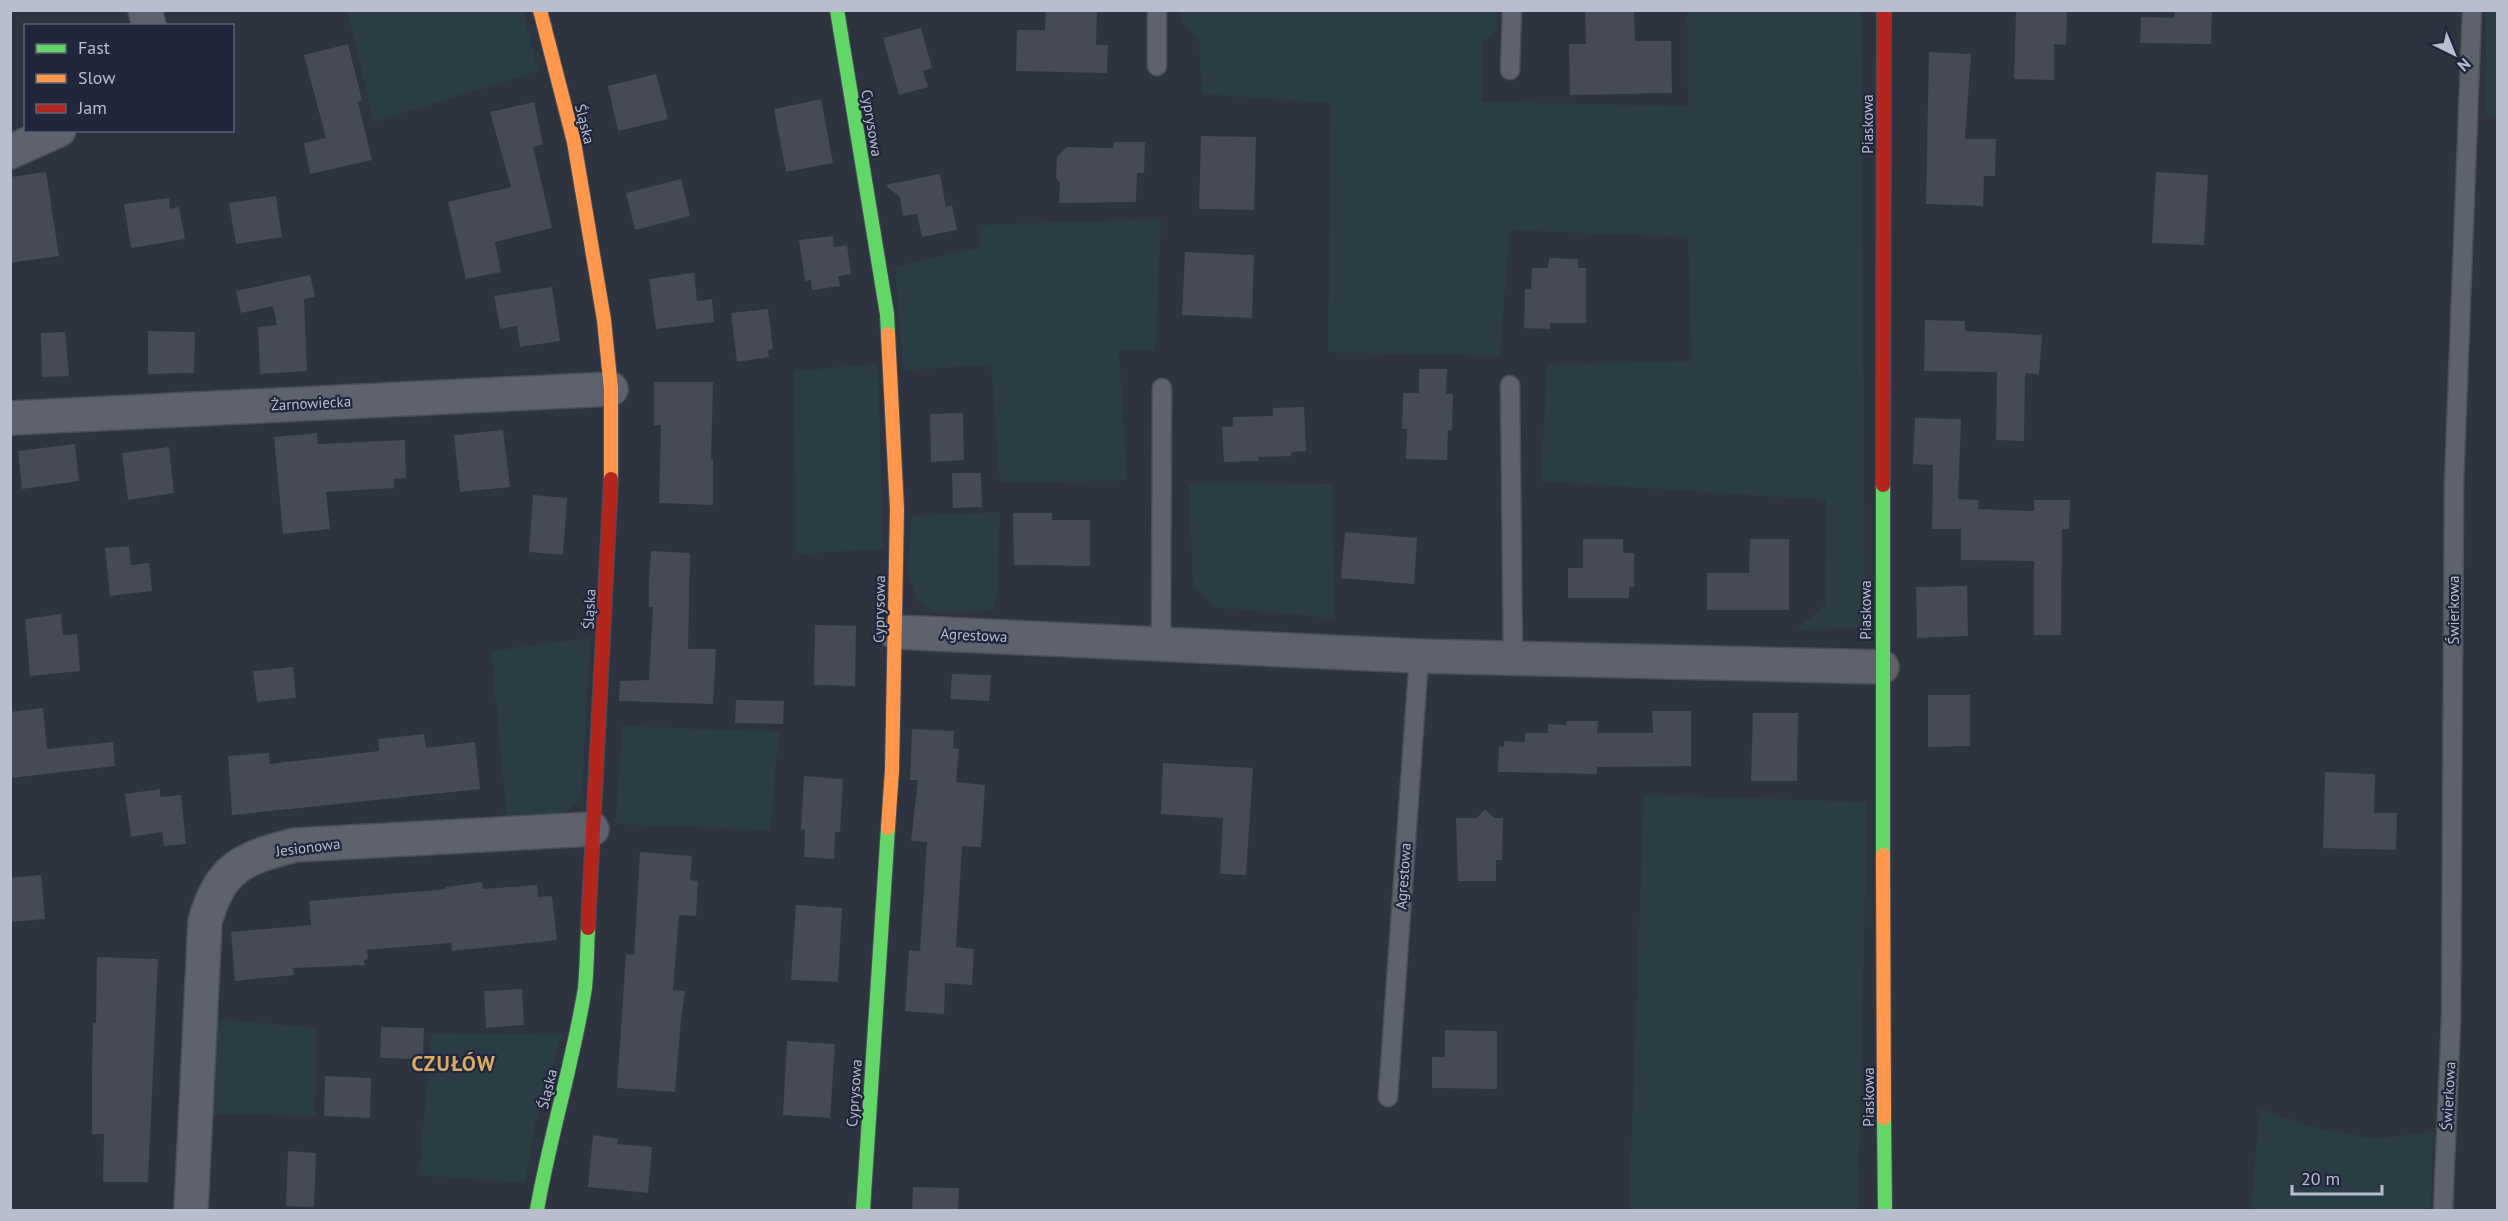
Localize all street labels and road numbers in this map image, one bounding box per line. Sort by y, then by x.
street label: Cyprysowa [857,88,887,158]
street label: Piaskowa [1858,94,1877,154]
street label: Śląska [571,102,599,146]
street label: Żarnowiecka [270,391,352,415]
street label: Cyprysowa [869,575,889,643]
street label: Świerkowa [2444,575,2463,645]
street label: Piaskowa [1856,580,1875,640]
street label: Śląska [578,588,600,630]
street label: Agrestowa [940,624,1008,646]
street label: Jesionowa [274,834,341,861]
street label: Agrestowa [1391,842,1415,910]
street label: Cyprysowa [842,1059,866,1127]
street label: Świerkowa [2437,1061,2459,1131]
street label: Śląska [533,1067,561,1111]
street label: Piaskowa [1859,1067,1878,1127]

